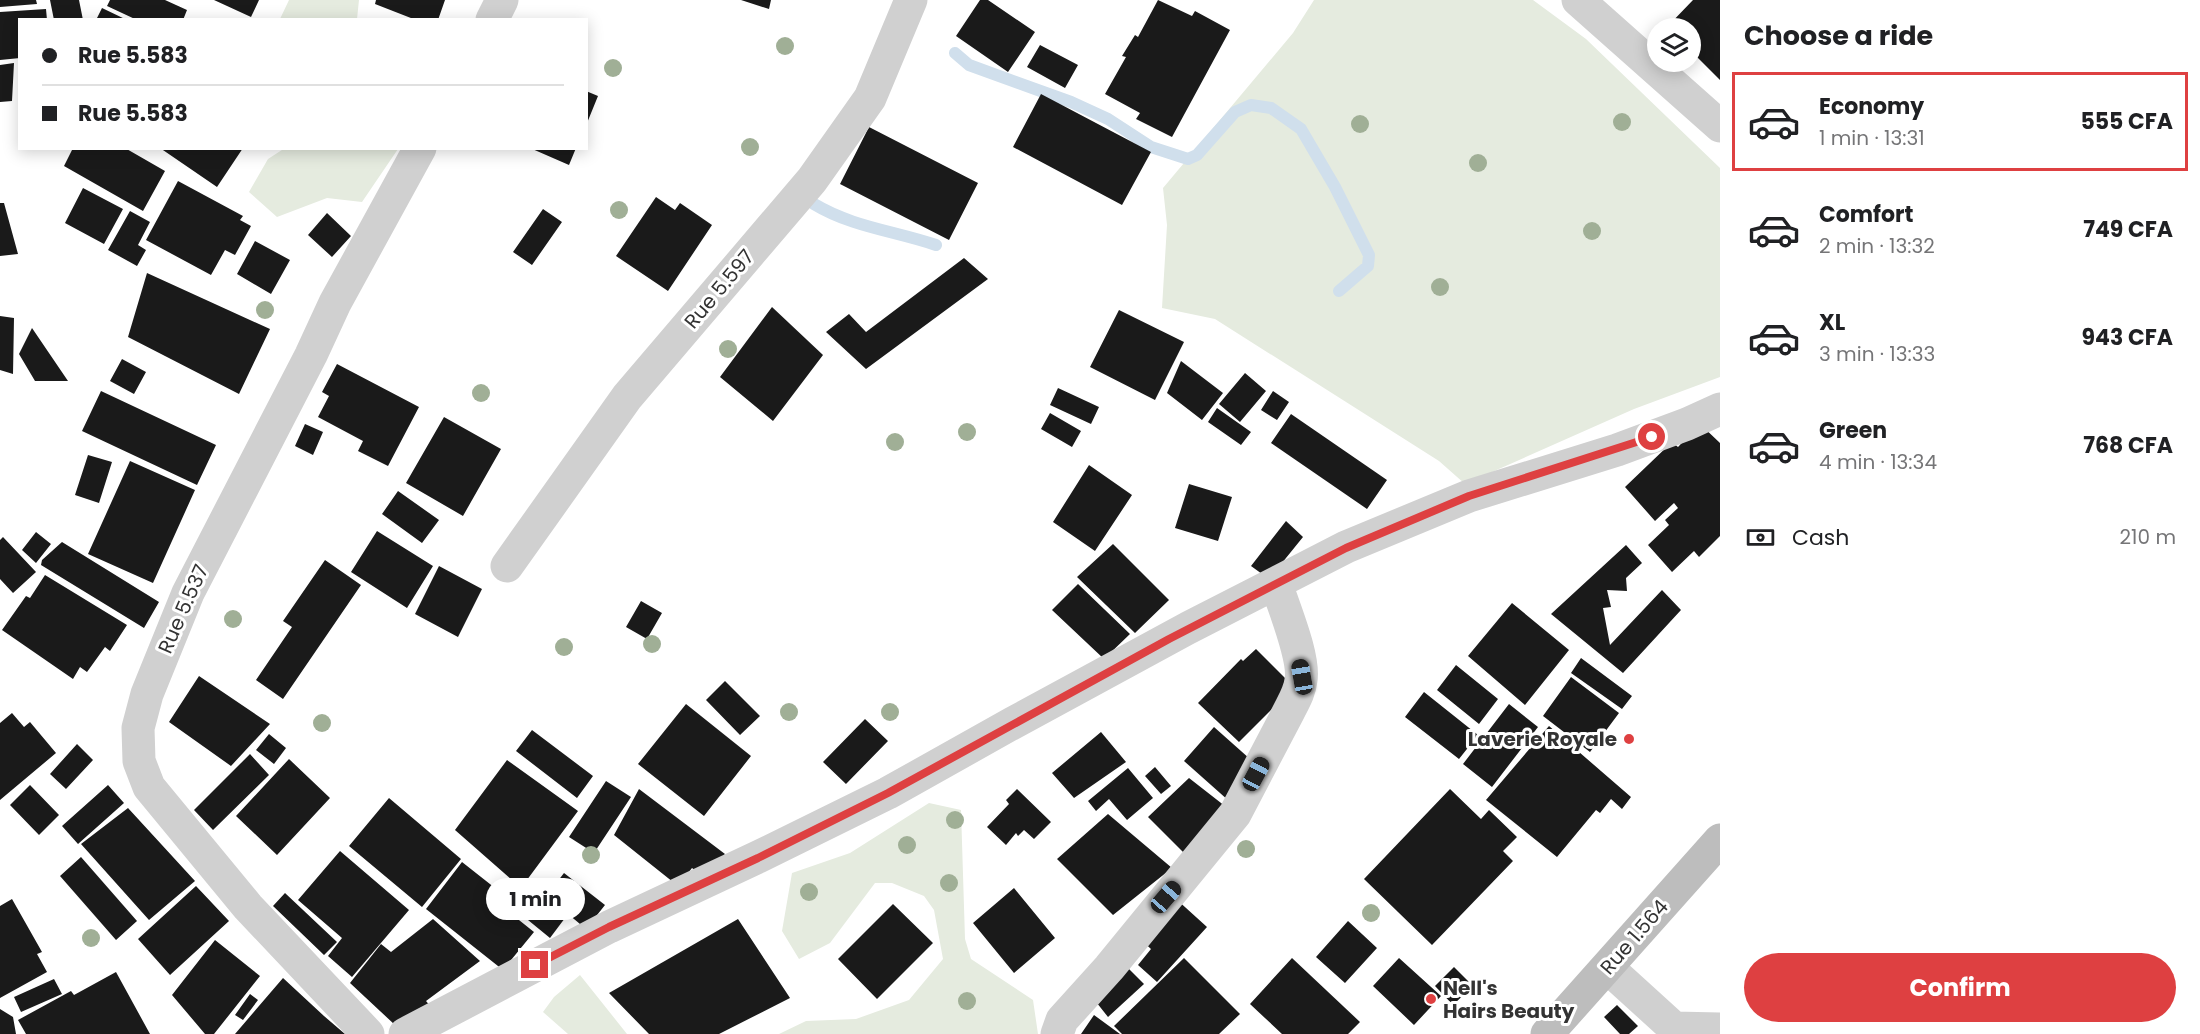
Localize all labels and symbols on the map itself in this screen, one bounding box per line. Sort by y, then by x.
street label: Rue 5.597 [678,243,760,335]
route start [1638,423,1665,450]
street label: Rue 5.537 [151,560,215,658]
car [1290,658,1314,696]
place label: Laverie Royale [1468,725,1617,753]
marker: Laverie Royale [1622,732,1636,746]
car [1240,754,1272,794]
callout: 1 min [486,878,584,920]
car [1147,878,1185,916]
street label: Rue 1.564 [1594,893,1674,981]
route end [521,951,548,978]
place label: Nell's Hairs Beauty [1443,974,1575,1025]
marker: Nell's Hairs Beauty [1424,992,1438,1006]

